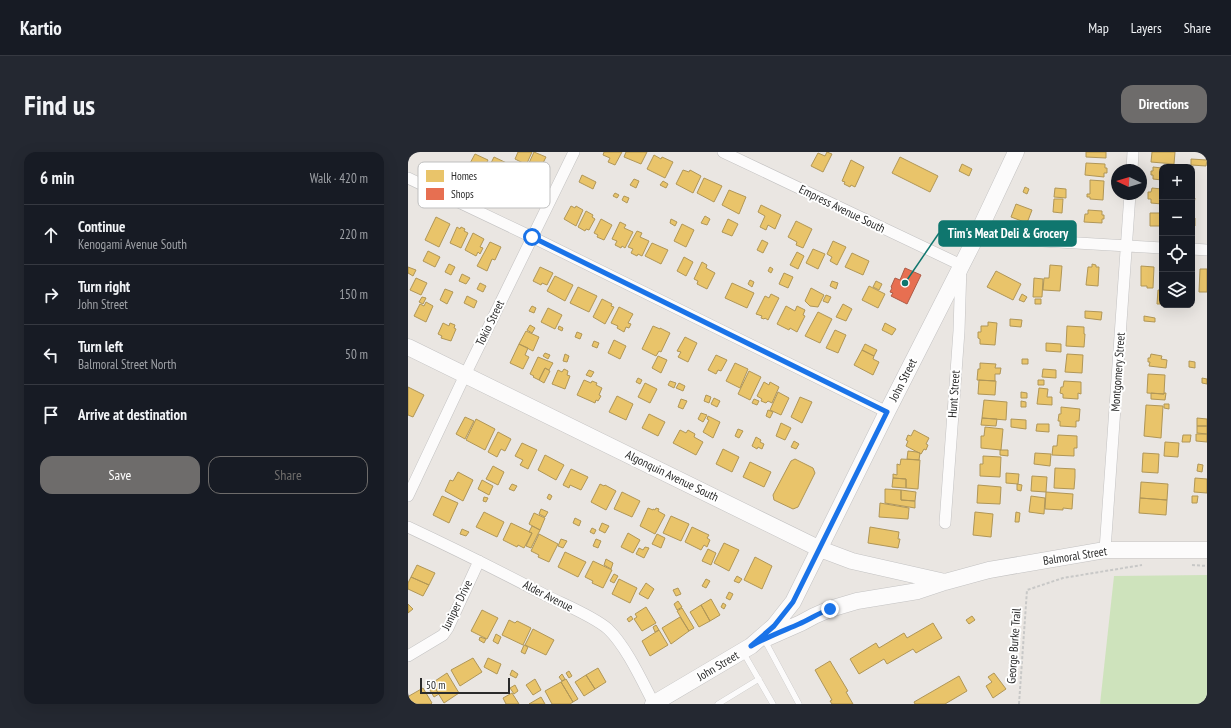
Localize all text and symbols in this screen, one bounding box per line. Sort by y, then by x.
text: Kartio [20,16,62,40]
text: Map [1088,19,1109,37]
text: Layers [1131,19,1162,37]
text: Share [1184,19,1211,37]
button: Directions [1121,85,1207,123]
text: Find us [24,86,95,123]
legend [418,162,550,208]
north arrow [1111,164,1147,200]
map controls [1159,164,1195,308]
button: + [1159,164,1195,200]
text: 6 min [40,167,74,189]
text: Homes [451,169,477,183]
text: Walk · 420 m [310,170,368,187]
street label: Empress Avenue South [797,181,888,236]
text: Shops [451,187,474,201]
button: − [1159,200,1195,236]
text: Continue [78,217,125,236]
callout: Tim's Meat Deli & Grocery [939,221,1076,246]
icon: ahead [40,224,62,246]
text: Tim's Meat Deli & Grocery [948,225,1069,242]
text: 220 m [339,226,368,243]
route start [523,228,541,246]
text: Kenogami Avenue South [78,236,187,253]
button: locate [1159,236,1195,272]
button: layers [1159,272,1195,308]
text: Turn right [78,277,130,296]
icon: right [40,284,62,306]
text: 150 m [339,286,368,303]
text: John Street [78,296,128,313]
street label: Tokio Street [472,297,507,348]
street label: Montgomery Street [1107,331,1128,412]
text: Turn left [78,337,123,356]
icon: left [40,344,62,366]
text: 50 m [345,346,368,363]
street label: John Street [885,355,920,405]
text: Balmoral Street North [78,356,176,373]
street label: Hunt Street [944,369,963,418]
icon: arrive [40,404,62,426]
text: Arrive at destination [78,405,187,424]
street label: Algonquin Avenue South [623,447,721,505]
button: Save [40,456,200,494]
button: Share [208,456,368,494]
street label: Balmoral Street [1042,543,1109,568]
street label: Juniper Drive [438,577,475,633]
street label: Alder Avenue [521,577,576,615]
route end [821,600,839,618]
street label: George Burke Trail [1003,608,1024,684]
street label: John Street [693,647,742,684]
scale bar [420,676,510,695]
text: 50 m [426,678,445,692]

